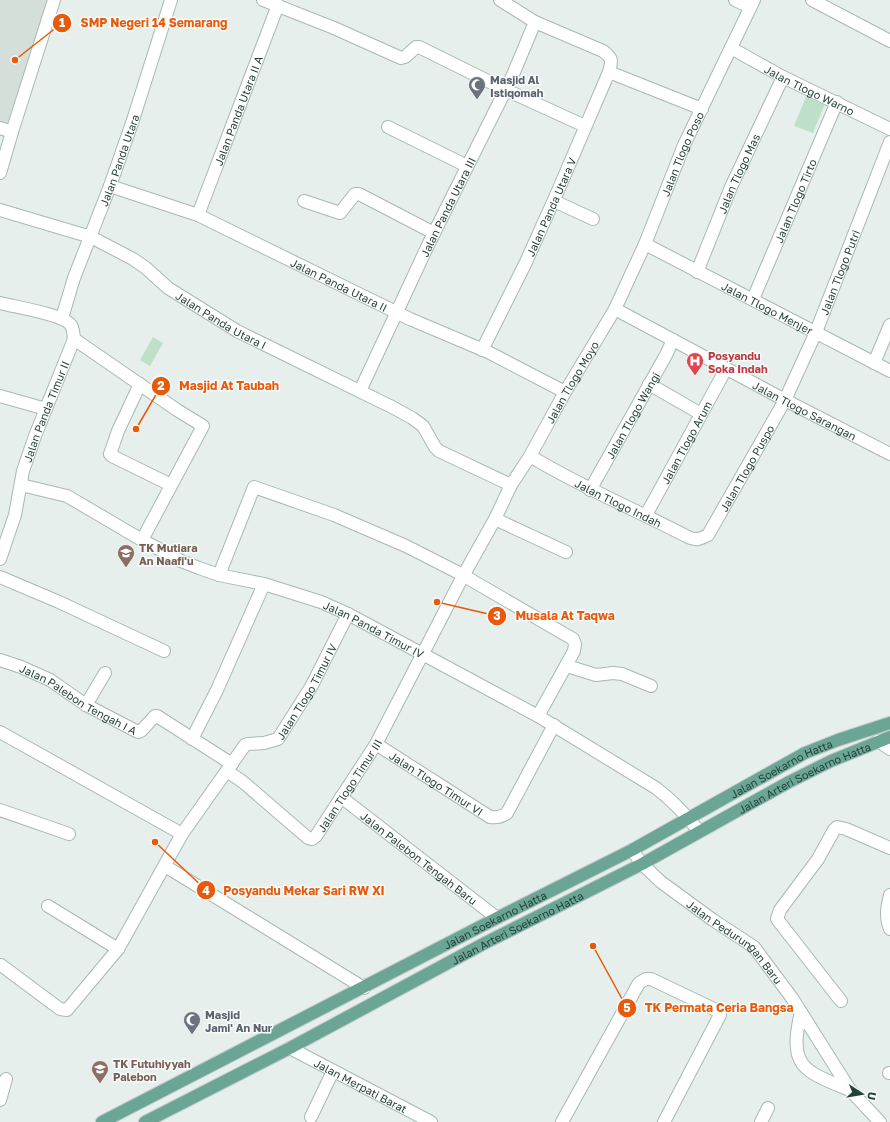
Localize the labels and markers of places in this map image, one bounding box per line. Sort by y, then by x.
callout: SMP Negeri 14 Semarang [52,11,235,35]
place label: Masjid Al Istiqomah [490,73,544,99]
mosque icon: Masjid Al Istiqomah [467,75,487,100]
place label: Posyandu Soka Indah [708,349,768,375]
hospital icon: Posyandu Soka Indah [685,351,705,376]
callout: Masjid At Taubah [151,374,287,398]
place label: TK Mutiara An Naafi'u [139,541,198,567]
school or university icon: TK Mutiara An Naafi'u [116,543,136,568]
callout: Musala At Taqwa [487,604,622,628]
callout: Posyandu Mekar Sari RW XI [196,878,393,902]
callout: TK Permata Ceria Bangsa [617,996,801,1020]
place label: Masjid Jami' An Nur [205,1008,273,1034]
mosque icon: Masjid Jami' An Nur [182,1010,202,1035]
place label: TK Futuhiyyah Palebon [113,1057,191,1083]
school or university icon: TK Futuhiyyah Palebon [90,1059,110,1084]

